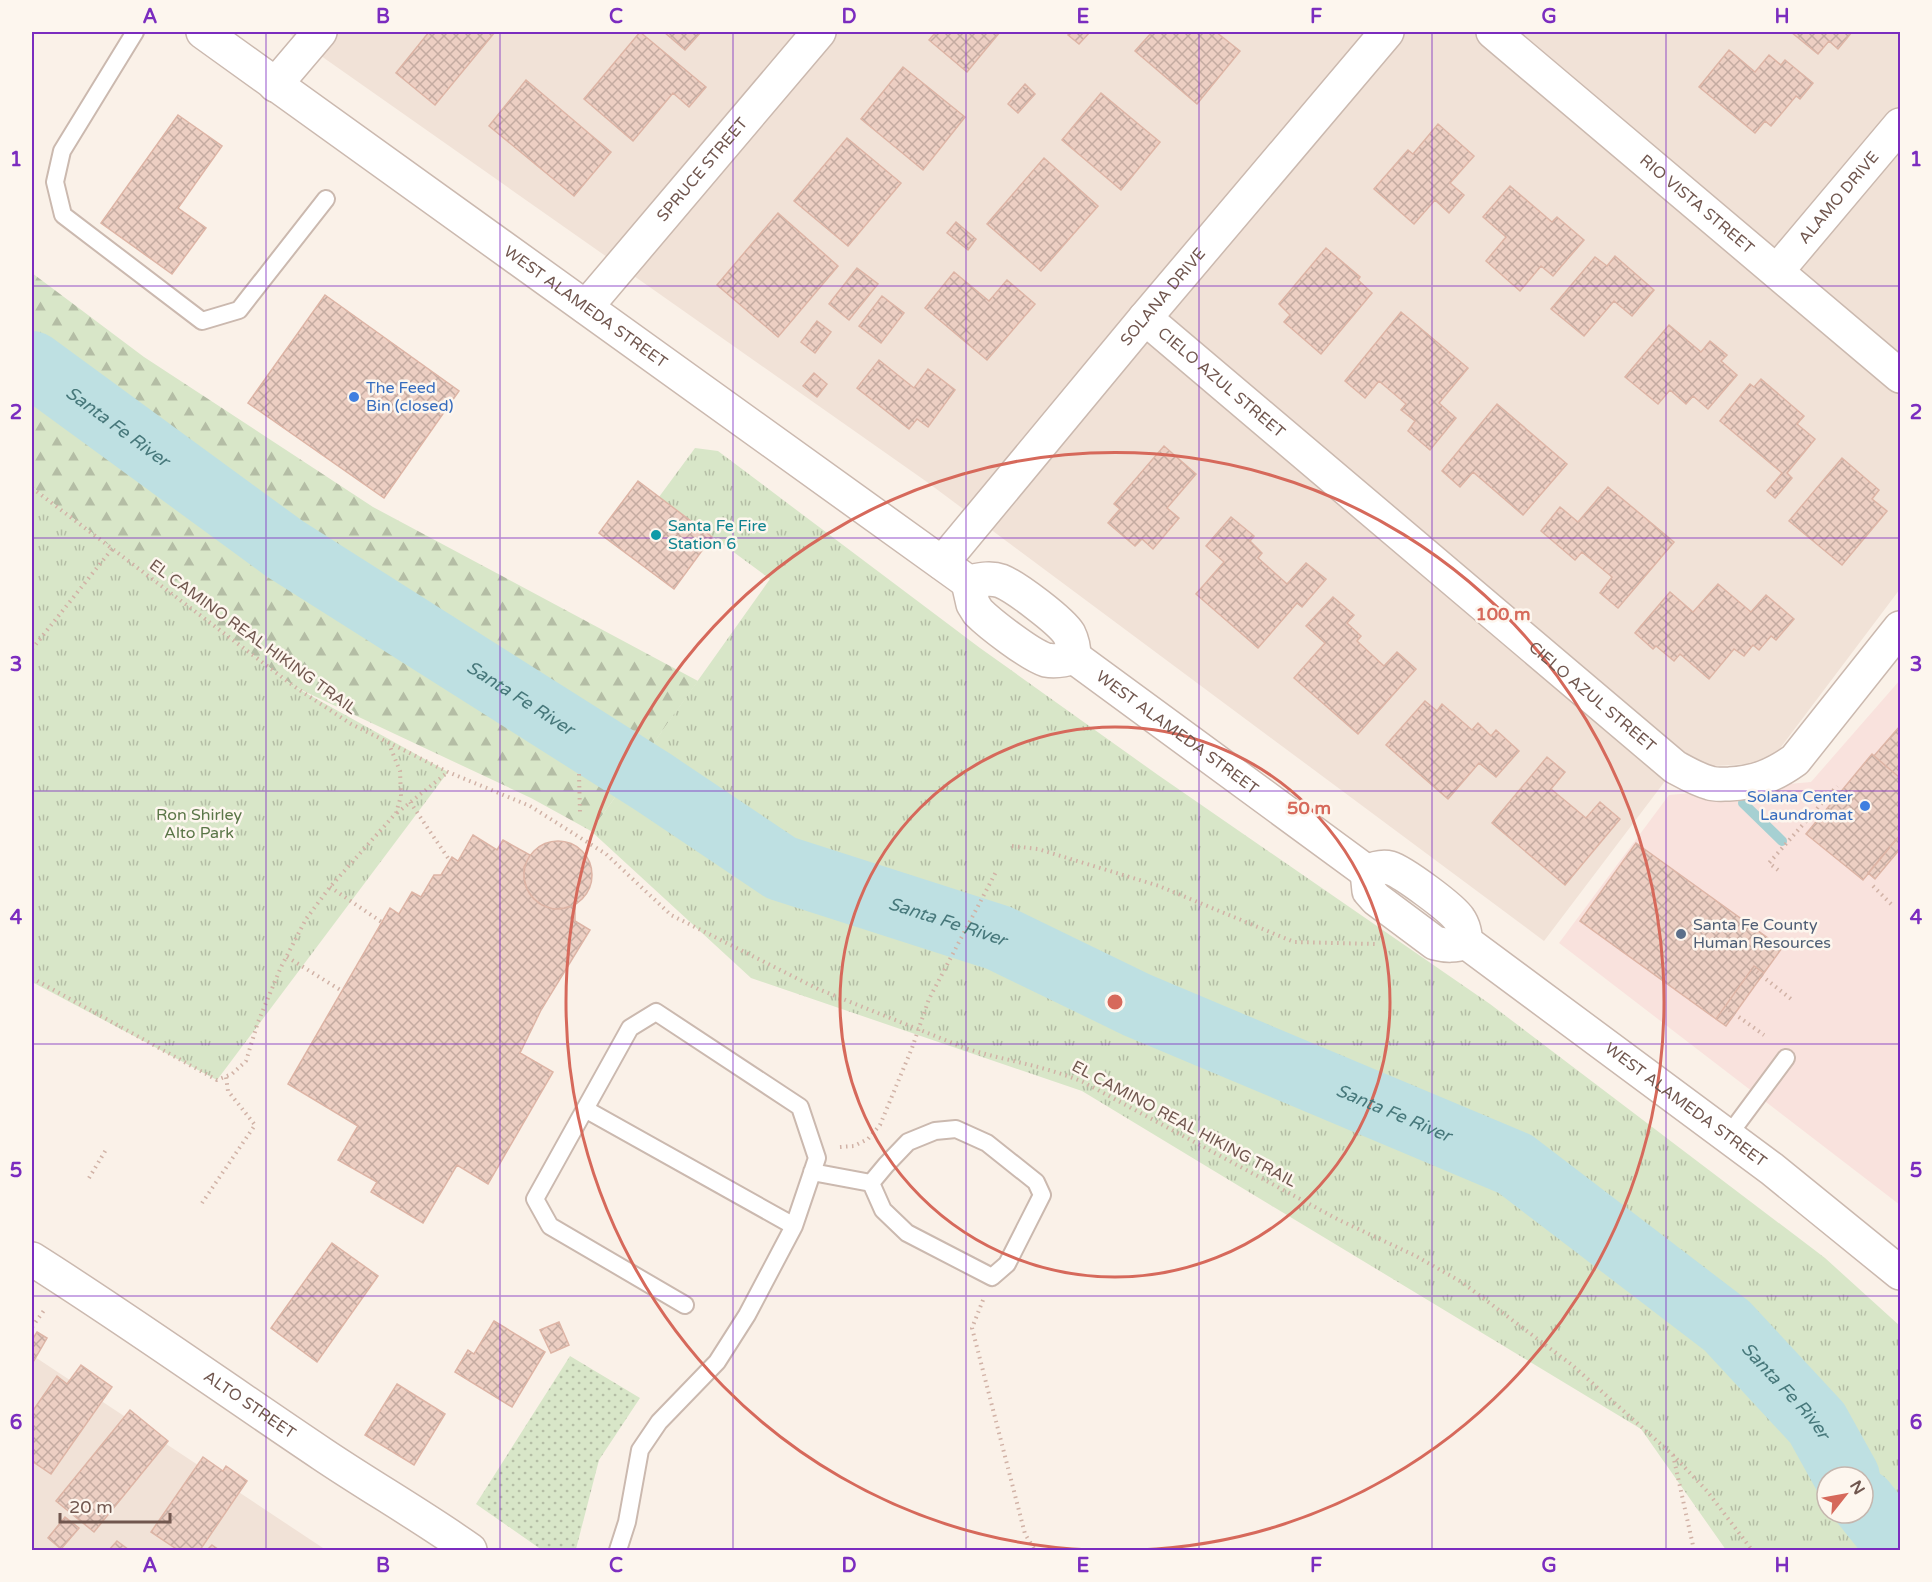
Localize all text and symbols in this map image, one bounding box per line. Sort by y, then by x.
text: A [143,5,158,29]
text: B [376,5,390,29]
text: C [609,5,623,29]
text: D [841,5,857,29]
text: E [1077,5,1090,29]
text: F [1310,5,1322,29]
text: G [1541,5,1557,29]
text: H [1774,5,1790,29]
street label: SPRUCE STREET [653,113,752,226]
street label: ALAMO DRIVE [1794,147,1883,248]
text: 1 [10,148,22,172]
text: 1 [1910,148,1922,172]
street label: RIO VISTA STREET [1636,150,1758,258]
street label: WEST ALAMEDA STREET [500,241,671,373]
street label: SOLANA DRIVE [1116,244,1210,350]
street label: CIELO AZUL STREET [1154,323,1289,442]
place label: The Feed Bin (closed) [366,378,453,416]
water label: Santa Fe River [62,381,175,473]
marker: The Feed Bin (closed) [347,390,361,404]
text: 2 [10,401,22,425]
text: 2 [1910,401,1922,425]
place label: Santa Fe Fire Station 6 [668,516,766,554]
marker: Santa Fe Fire Station 6 [649,528,663,542]
street label: EL CAMINO REAL HIKING TRAIL [145,555,361,719]
text: 100 m [1475,603,1531,625]
street label: CIELO AZUL STREET [1524,637,1660,756]
text: 3 [10,653,22,677]
text: 3 [1910,653,1922,677]
water label: Santa Fe River [463,656,580,741]
street label: WEST ALAMEDA STREET [1092,667,1263,799]
place label: Solana Center Laundromat [1747,787,1854,825]
text: 50 m [1287,797,1331,819]
marker: Solana Center Laundromat [1858,799,1872,813]
park label: Ron Shirley Alto Park [156,805,242,843]
water label: Santa Fe River [886,892,1012,952]
text: 4 [10,906,23,930]
text: 4 [1910,906,1923,930]
place label: Santa Fe County Human Resources [1693,915,1831,953]
marker: Santa Fe County Human Resources [1674,927,1688,941]
centre of rings [1105,992,1125,1012]
street label: WEST ALAMEDA STREET [1601,1038,1771,1172]
street label: EL CAMINO REAL HIKING TRAIL [1068,1056,1300,1192]
water label: Santa Fe River [1333,1079,1456,1148]
text: 5 [10,1159,22,1183]
text: 5 [1910,1159,1922,1183]
water label: Santa Fe River [1737,1338,1836,1445]
street label: ALTO STREET [200,1366,300,1443]
text: 6 [10,1411,22,1435]
text: 6 [1910,1411,1922,1435]
north arrow [1815,1465,1875,1525]
text: N [1845,1477,1869,1498]
scale bar [60,1486,170,1524]
text: 20 m [69,1496,113,1518]
text: A [143,1554,158,1578]
text: B [376,1554,390,1578]
text: C [609,1554,623,1578]
text: D [841,1554,857,1578]
text: E [1077,1554,1090,1578]
text: F [1310,1554,1322,1578]
text: G [1541,1554,1557,1578]
text: H [1774,1554,1790,1578]

